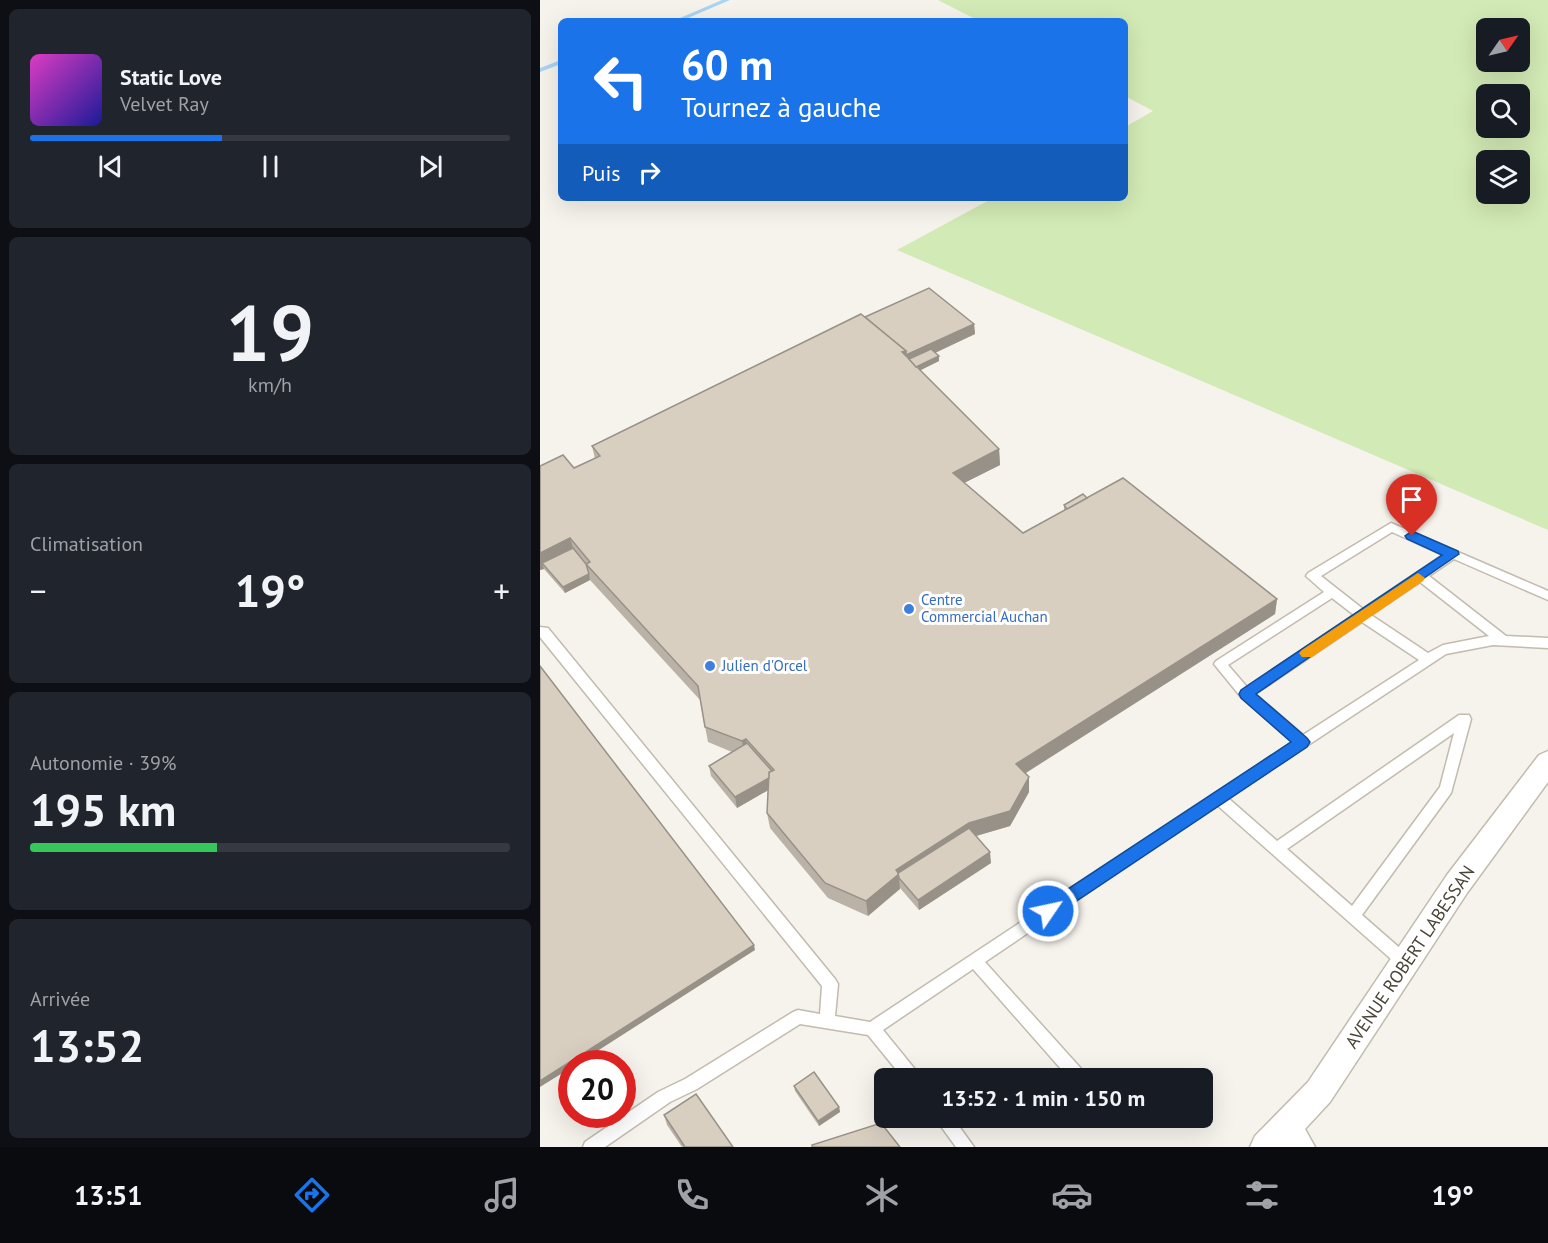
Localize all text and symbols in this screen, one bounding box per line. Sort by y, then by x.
north arrow [1476,18,1530,72]
map controls [1476,18,1530,204]
text: 60 m [681,37,773,92]
icon: left [582,42,660,120]
text: Static Love [120,63,222,91]
button: search [1476,84,1530,138]
text: Tournez à gauche [681,90,881,124]
text: Velvet Ray [120,91,209,117]
icon: previous [94,150,127,183]
icon: pause [254,150,287,183]
icon: next [414,150,447,183]
button: layers [1476,150,1530,204]
icon: right [633,156,666,189]
text: Puis [582,159,621,187]
text: 19 [226,282,314,383]
text: km/h [248,372,292,398]
pin [1386,474,1437,536]
icon: arrive [1395,483,1428,516]
text: Climatisation [30,531,143,557]
text: 19° [235,561,305,619]
text: − [30,569,47,612]
text: + [493,569,510,612]
place label: Centre Commercial Auchan [921,590,1048,626]
marker: Centre Commercial Auchan [902,602,916,616]
place label: Julien d'Orcel [721,656,808,675]
marker: Julien d'Orcel [703,659,717,673]
text: Autonomie · 39% [30,750,176,776]
text: 195 km [30,780,176,838]
street label: AVENUE ROBERT LABESSAN [1340,861,1479,1053]
position arrow [1016,879,1080,943]
text: Arrivée [30,986,90,1012]
text: 13:52 [30,1016,144,1074]
speed limit sign: 20 [558,1050,636,1128]
text: 13:52 · 1 min · 150 m [942,1084,1145,1112]
icon: directions [291,1174,333,1216]
icon: music [481,1174,523,1216]
icon: phone [671,1174,713,1216]
icon: climate [861,1174,903,1216]
icon: car [1051,1174,1093,1216]
icon: filters [1241,1174,1283,1216]
text: 13:51 [74,1178,143,1212]
text: 19° [1431,1178,1474,1212]

